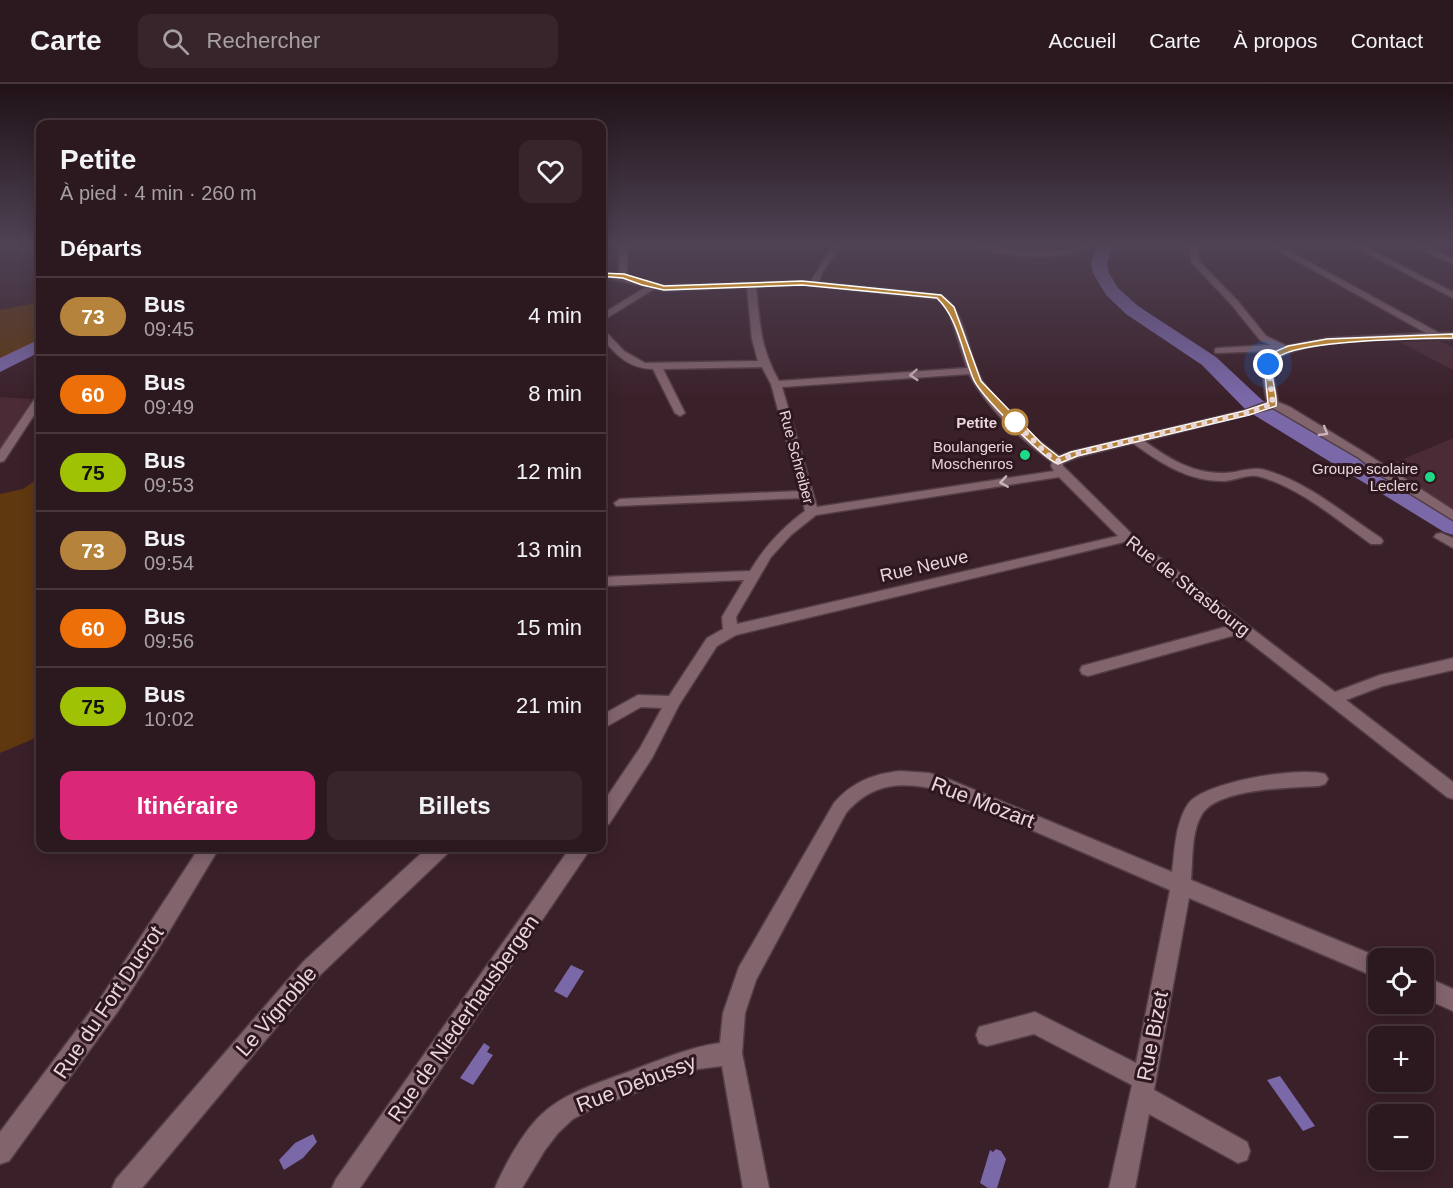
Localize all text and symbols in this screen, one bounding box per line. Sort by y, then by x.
search box [138,14,558,68]
text: Carte [30,25,102,56]
icon: search [159,25,192,58]
text: Rechercher [207,28,320,53]
text: Accueil [1049,29,1116,52]
text: Carte [1149,29,1201,52]
text: À propos [1234,29,1318,52]
text: Contact [1351,29,1423,52]
button: heart [519,140,582,203]
text: Petite [60,144,136,175]
text: À pied · 4 min · 260 m [60,182,257,204]
text: Départs [60,236,142,261]
text: Bus [144,292,186,317]
text: 4 min [528,303,582,328]
text: 73 [81,305,105,328]
text: 09:45 [144,318,194,340]
your location [1253,349,1283,379]
one-way arrow [910,368,919,381]
text: Bus [144,370,186,395]
text: 8 min [528,381,582,406]
text: 60 [81,383,105,406]
text: 09:49 [144,396,194,418]
street label: Rue Schreiber [776,408,818,506]
marker: Petite [1002,409,1028,435]
place label: Petite [956,414,997,431]
one-way arrow [1318,425,1328,437]
place label: Boulangerie Moschenros [931,438,1013,472]
text: Bus [144,448,186,473]
marker: Boulangerie Moschenros [1018,448,1032,462]
text: 12 min [516,459,582,484]
place label: Groupe scolaire Leclerc [1312,460,1418,494]
text: 75 [81,461,105,484]
marker: Groupe scolaire Leclerc [1423,470,1437,484]
text: 09:53 [144,474,194,496]
one-way arrow [999,475,1009,488]
text: Bus [144,526,186,551]
street label: Rue de Strasbourg [1122,532,1254,640]
text: 13 min [516,537,582,562]
text: 73 [81,539,105,562]
street label: Rue Neuve [878,546,970,586]
text: 09:54 [144,552,194,574]
text: Bus [144,604,186,629]
text: 15 min [516,615,582,640]
text: 60 [81,617,105,640]
text: 09:56 [144,630,194,652]
text: Bus [144,682,186,707]
text: 21 min [516,693,582,718]
text: 75 [81,695,105,718]
text: 10:02 [144,708,194,730]
button: Itinéraire [60,771,315,840]
button: Billets [327,771,582,840]
street label: Rue Mozart [928,772,1038,832]
street label: Rue de Niederhausbergen [383,911,543,1125]
street label: Rue du Fort Ducrot [49,921,168,1082]
map controls [1368,948,1434,1170]
button: locate [1368,948,1434,1014]
street label: Le Vignoble [231,962,321,1060]
street label: Rue Bizet [1132,989,1172,1083]
button: + [1368,1026,1434,1092]
street label: Rue Debussy [573,1049,699,1116]
button: − [1368,1104,1434,1170]

